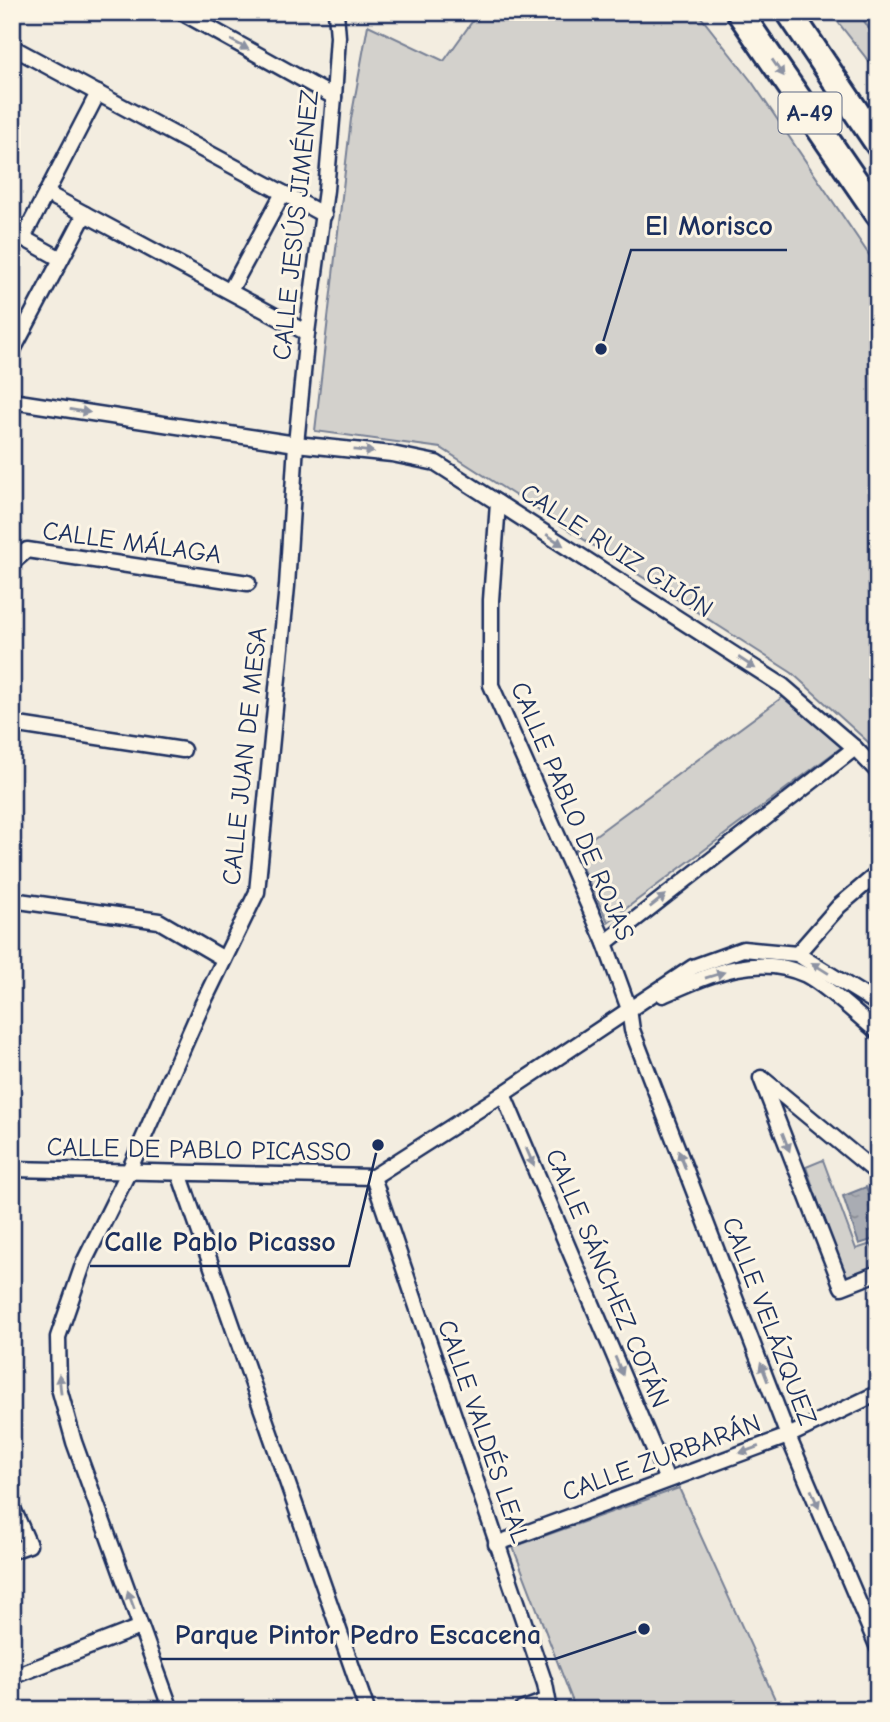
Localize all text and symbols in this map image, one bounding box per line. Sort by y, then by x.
one-way arrow [231,39,250,51]
one-way arrow [771,59,785,77]
street label: CALLE JESÚS JIMÉNEZ [266,88,325,362]
road number: A-49 [778,92,842,134]
callout: El Morisco [631,201,787,250]
text: El Morisco [645,210,773,242]
one-way arrow [69,406,91,417]
one-way arrow [353,445,375,456]
street label: CALLE RUIZ GIJÓN [515,477,719,624]
street label: CALLE MÁLAGA [41,515,223,570]
one-way arrow [546,533,565,546]
street label: CALLE JUAN DE MESA [217,626,273,887]
one-way arrow [737,656,757,669]
street label: CALLE PABLO DE ROJAS [504,678,640,945]
one-way arrow [649,894,667,909]
one-way arrow [810,962,829,975]
one-way arrow [705,970,726,980]
one-way arrow [781,1131,792,1152]
street label: CALLE DE PABLO PICASSO [46,1132,352,1168]
street label: CALLE SÁNCHEZ COTÁN [539,1144,676,1412]
one-way arrow [524,1147,536,1167]
one-way arrow [676,1149,687,1170]
street label: CALLE VELÁZQUEZ [716,1213,824,1430]
callout: Calle Pablo Picasso [90,1217,349,1266]
text: Calle Pablo Picasso [104,1226,336,1258]
street label: CALLE VALDÉS LEAL [431,1316,536,1547]
one-way arrow [613,1356,625,1376]
one-way arrow [758,1362,769,1383]
one-way arrow [54,1373,65,1395]
street label: CALLE ZURBARÁN [558,1407,765,1508]
one-way arrow [738,1445,759,1456]
one-way arrow [809,1489,821,1509]
one-way arrow [125,1589,136,1610]
callout: Parque Pintor Pedro Escacena [161,1610,555,1659]
text: Parque Pintor Pedro Escacena [175,1619,541,1651]

